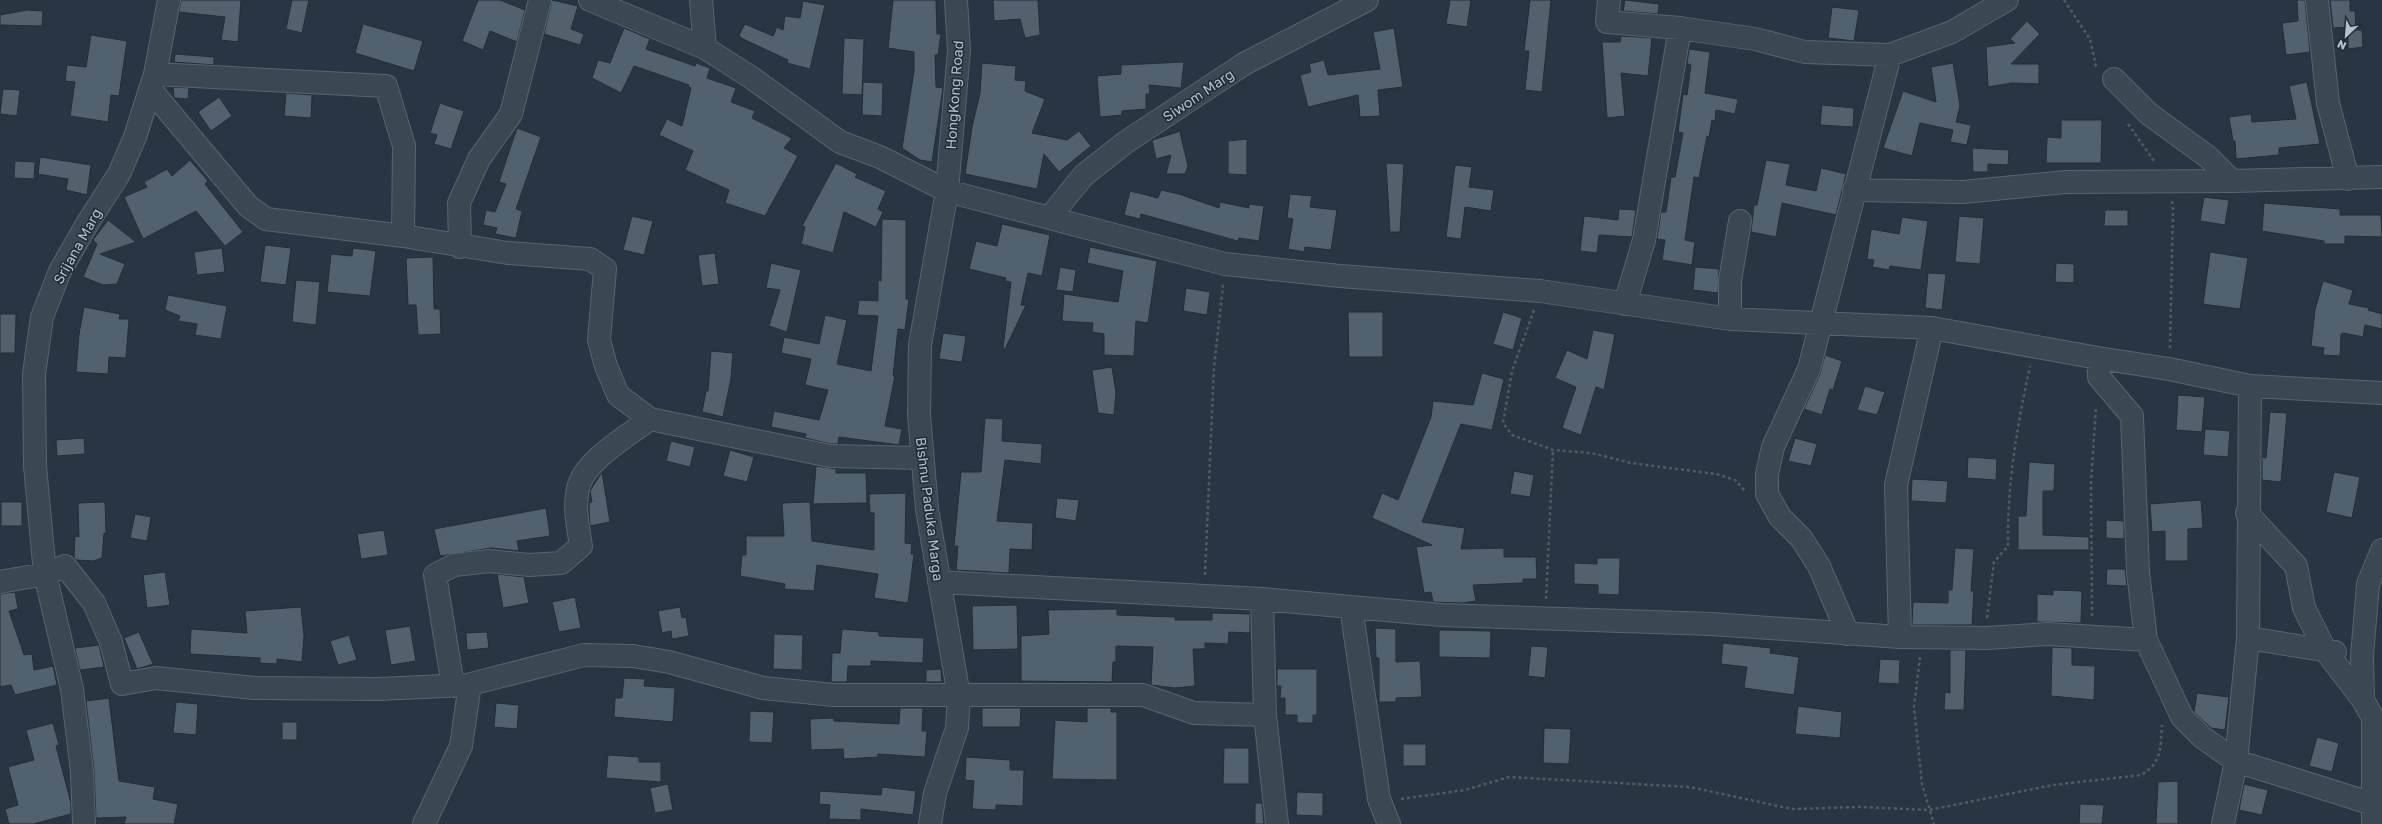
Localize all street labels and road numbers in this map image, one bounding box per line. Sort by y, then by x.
street label: HongKong Road [942,40,966,150]
street label: Siwom Marg [1159,65,1237,125]
street label: Srijana Marg [49,205,105,287]
street label: Bishnu Paduka Marga [913,436,947,582]

